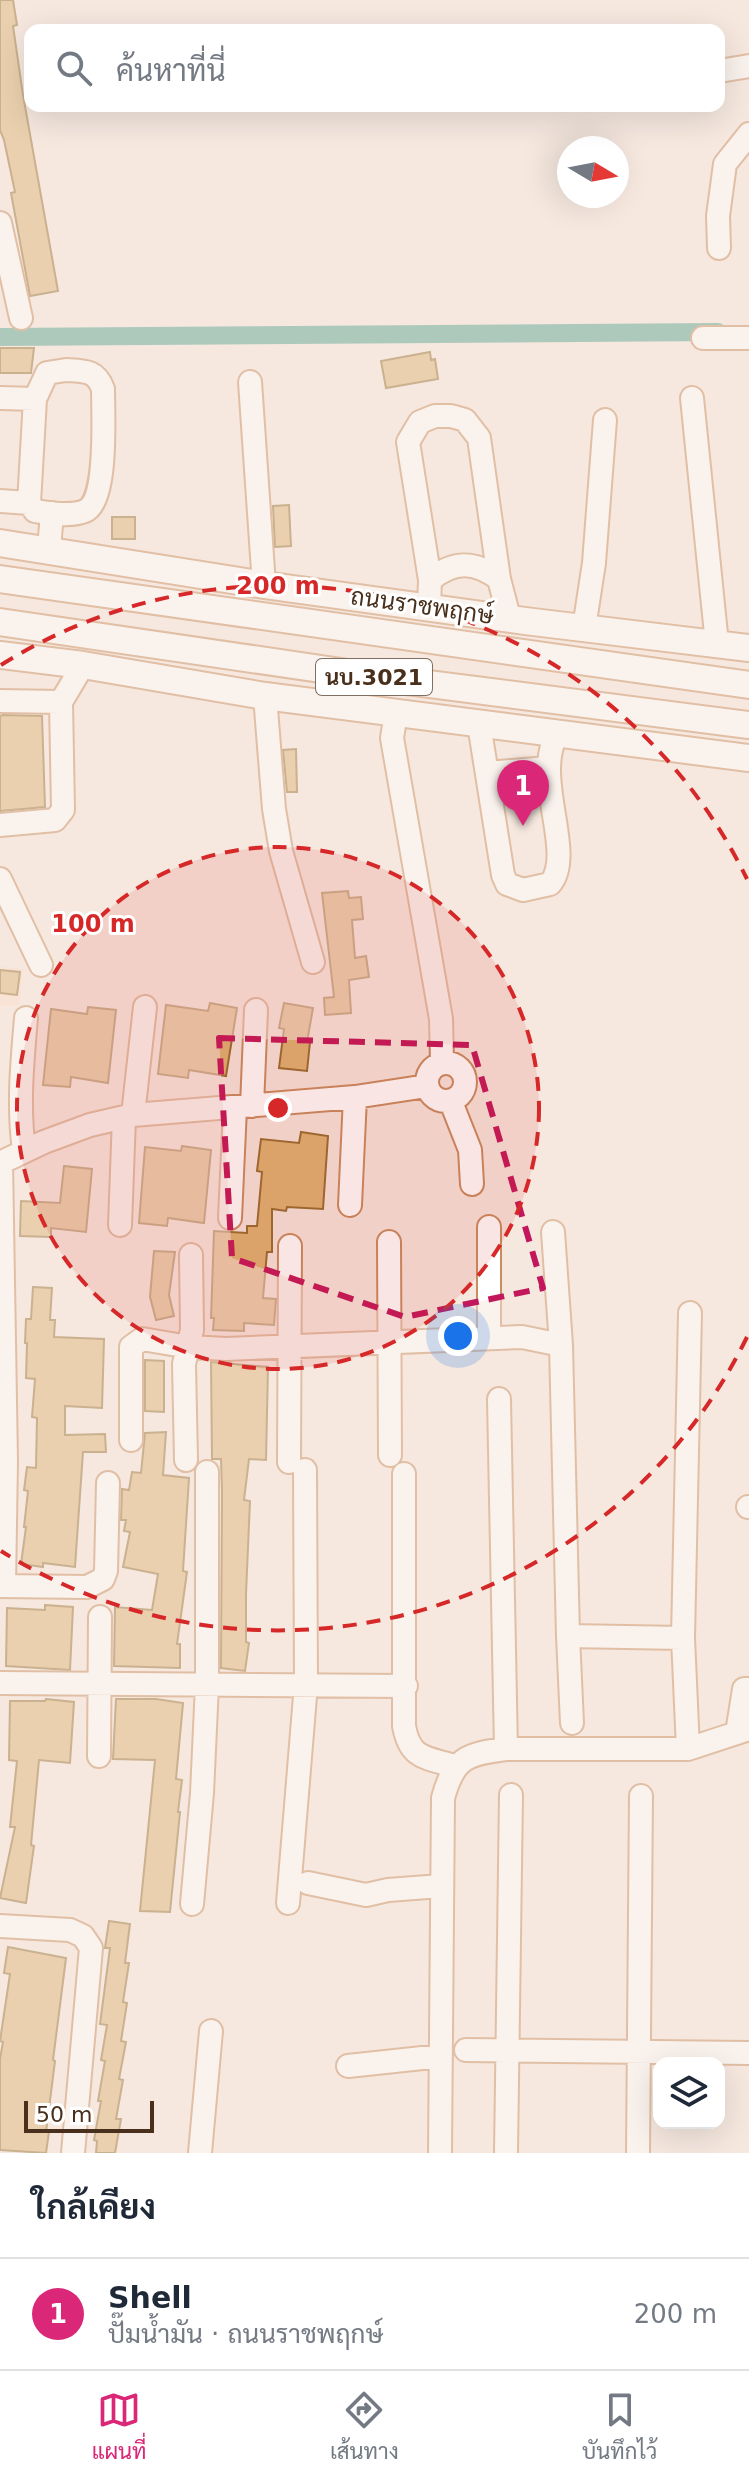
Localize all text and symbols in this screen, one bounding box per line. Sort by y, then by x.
search box [24,24,725,112]
icon: search [52,46,96,90]
text: ค้นหาที่นี่ [116,53,226,88]
north arrow [557,136,629,208]
text: 200 m [236,572,320,600]
street label: ถนนราชพฤกษ์ [349,580,496,630]
road number: นบ.3021 [316,659,432,695]
pin: 1 [497,760,549,826]
text: 100 m [51,910,135,938]
centre of rings [264,1094,292,1122]
your location [438,1316,478,1356]
map controls [653,2057,725,2129]
button: layers [653,2057,725,2129]
scale bar [24,2097,154,2133]
text: 50 m [36,2102,92,2127]
text: ใกล้เคียง [32,2187,156,2227]
text: Shell [108,2280,192,2315]
text: 1 [49,2299,67,2329]
text: 200 m [634,2299,717,2329]
text: ปั๊มน้ำมัน · ถนนราชพฤกษ์ [108,2319,383,2349]
tab: แผนที่ [92,2388,147,2464]
tab: เส้นทาง [330,2388,399,2464]
tab: บันทึกไว้ [582,2388,657,2464]

